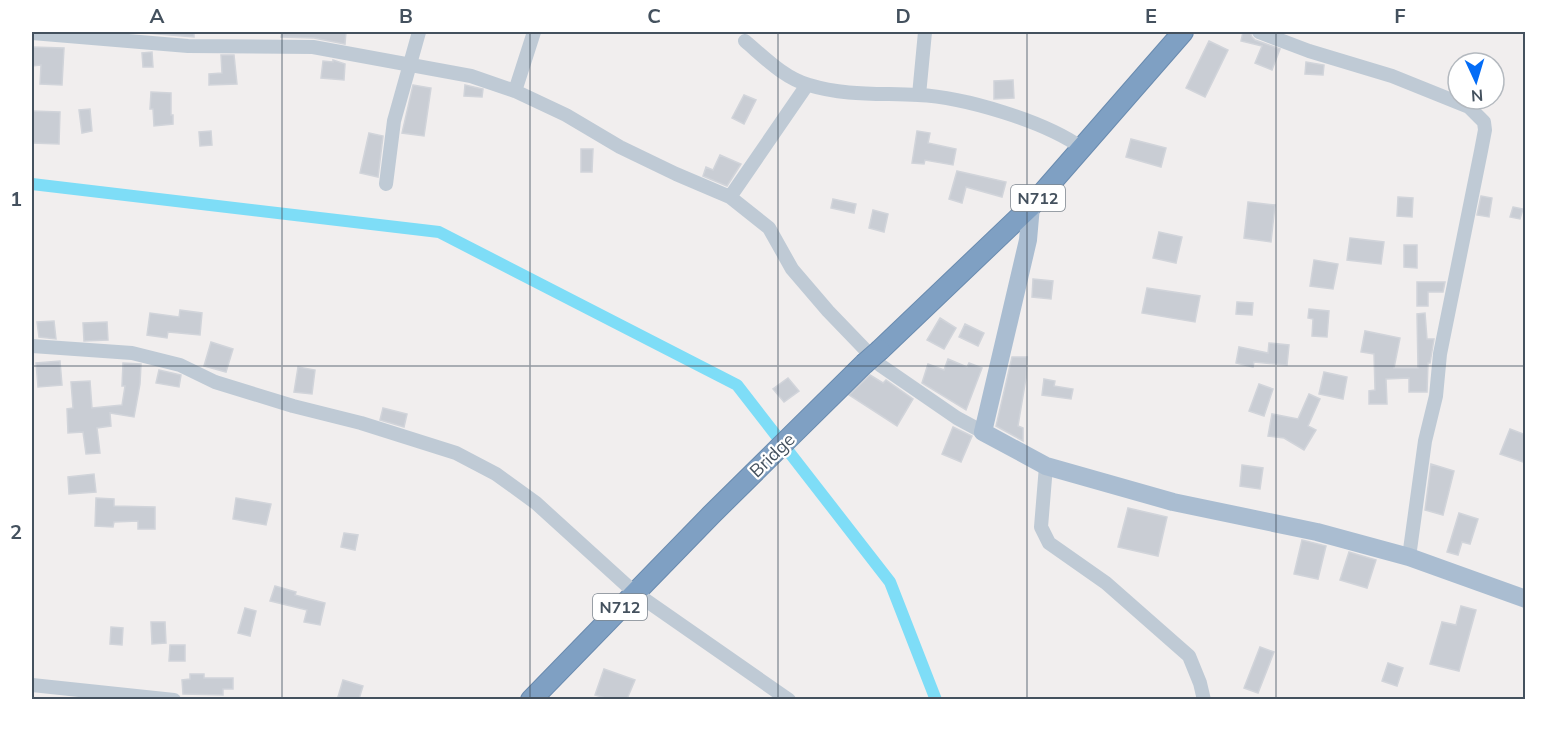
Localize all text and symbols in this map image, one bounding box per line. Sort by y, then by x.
text: A [150,3,165,28]
text: B [399,3,413,28]
text: C [647,3,661,28]
text: D [895,3,911,28]
text: E [1145,3,1157,28]
text: F [1394,3,1406,28]
north arrow [1446,51,1506,111]
text: N [1470,86,1484,106]
road number: N712 [1011,185,1065,211]
text: 1 [10,186,22,211]
street label: Bridge [744,428,800,482]
text: 2 [10,519,22,544]
road number: N712 [593,594,647,620]

